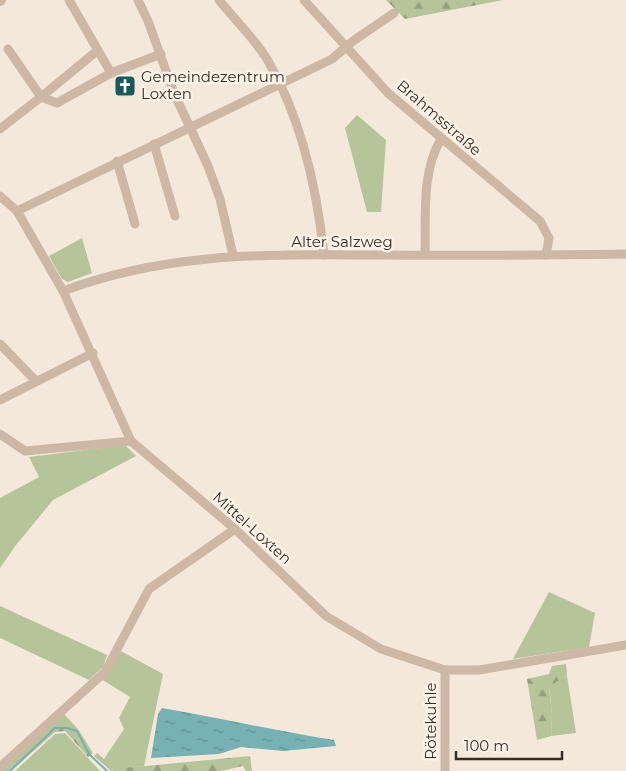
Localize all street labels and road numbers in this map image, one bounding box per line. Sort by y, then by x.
street label: Brahmsstraße [393,76,485,159]
street label: Alter Salzweg [291,232,393,251]
street label: Mittel-Loxten [209,487,296,568]
street label: Rötekuhle [421,682,440,760]

